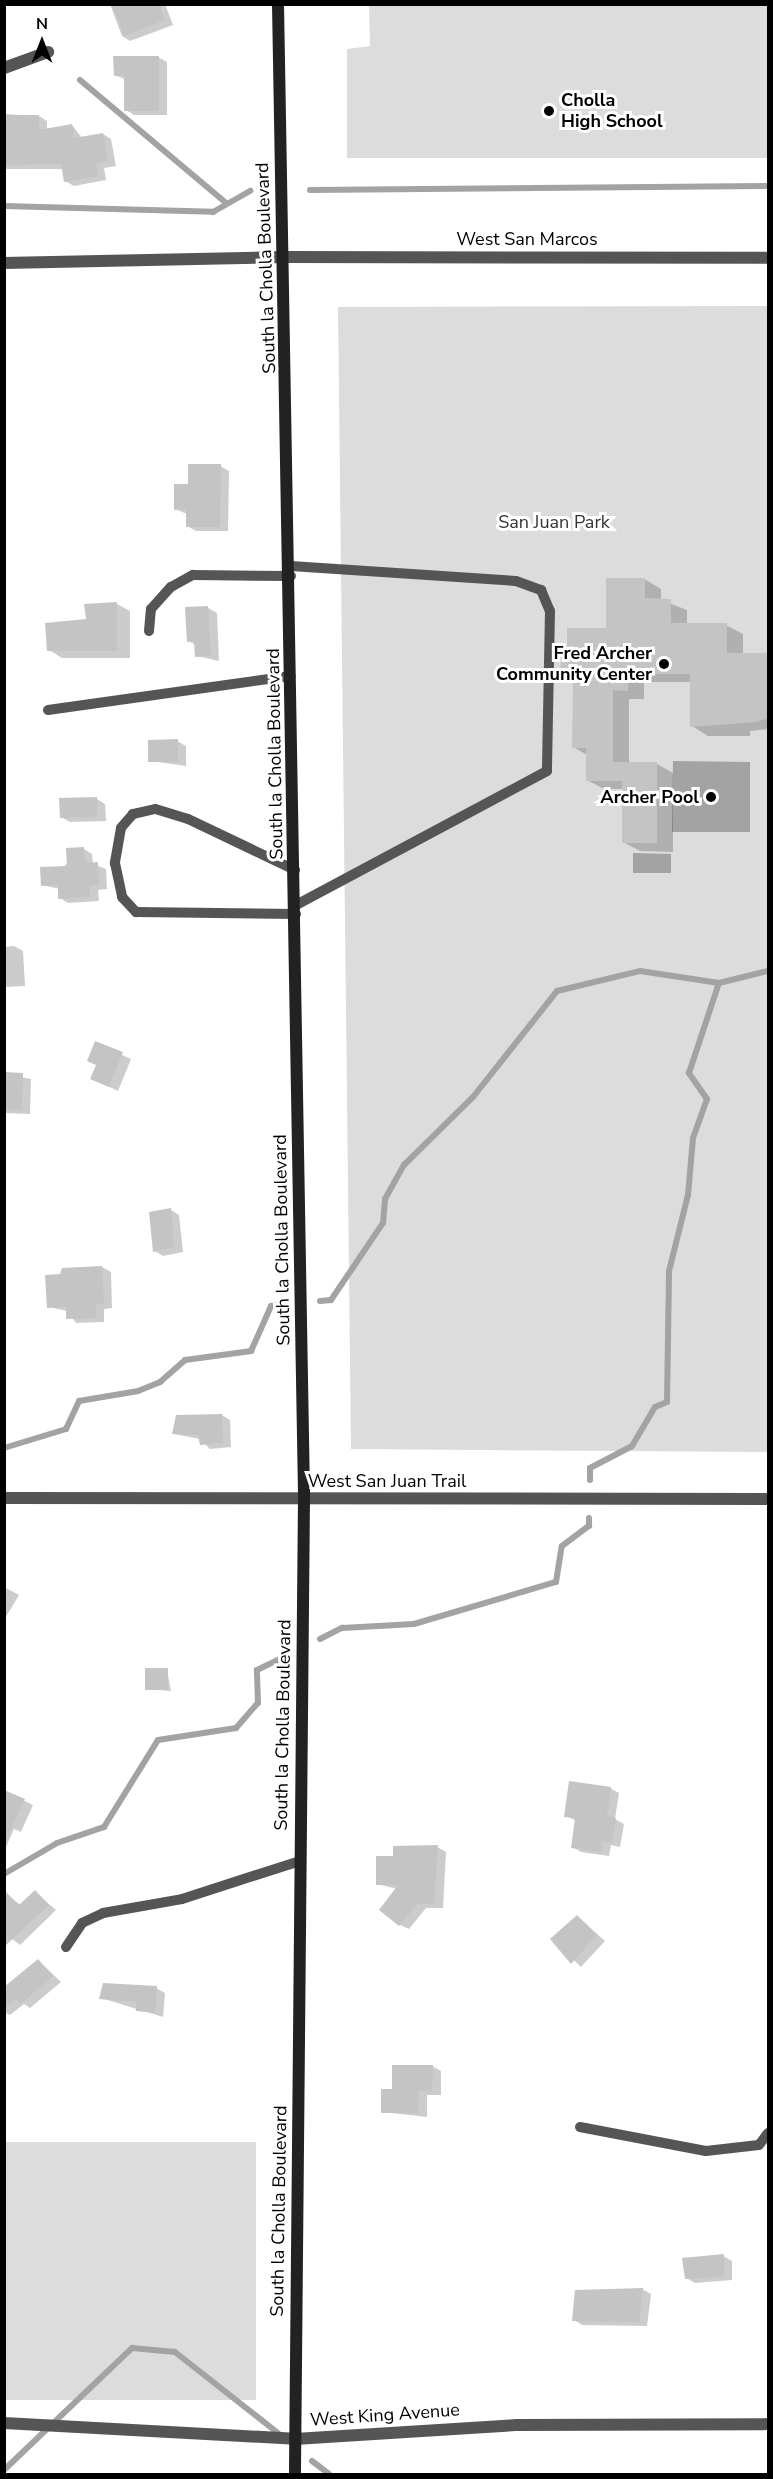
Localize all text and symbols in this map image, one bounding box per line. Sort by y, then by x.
north arrow [12,12,72,72]
text: N [36,13,48,35]
place label: Cholla High School [561,90,663,132]
marker: Cholla High School [542,104,556,118]
street label: South la Cholla Boulevard [252,162,280,374]
street label: West San Marcos [456,228,598,250]
park label: San Juan Park [498,511,610,533]
place label: Fred Archer Community Center [496,643,652,686]
street label: South la Cholla Boulevard [262,648,288,860]
marker: Fred Archer Community Center [657,657,671,671]
place label: Archer Pool [600,786,699,808]
marker: Archer Pool [704,790,718,804]
street label: South la Cholla Boulevard [269,1134,295,1346]
street label: West San Juan Trail [308,1470,466,1492]
street label: South la Cholla Boulevard [270,1619,296,1831]
street label: South la Cholla Boulevard [266,2105,292,2317]
street label: West King Avenue [309,2399,461,2431]

